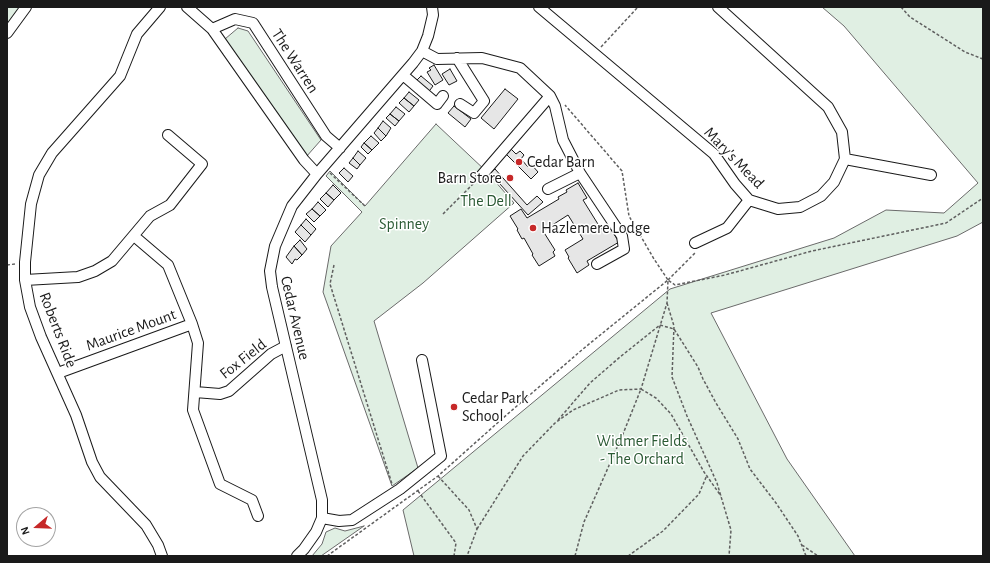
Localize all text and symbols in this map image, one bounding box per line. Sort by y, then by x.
street label: The Warren [267,25,323,97]
street label: Mary's Mead [700,123,768,193]
place label: Cedar Barn [527,152,595,172]
marker: Cedar Barn [514,157,524,167]
place label: Barn Store [437,168,502,188]
marker: Barn Store [505,173,515,183]
park label: The Dell [460,191,512,211]
park label: Spinney [379,214,429,234]
place label: Hazlemere Lodge [541,218,650,238]
marker: Hazlemere Lodge [528,223,538,233]
street label: Cedar Avenue [276,274,314,362]
street label: Roberts Ride [35,290,81,370]
street label: Maurice Mount [83,305,179,355]
street label: Fox Field [216,335,270,383]
place label: Cedar Park School [462,388,528,426]
marker: Cedar Park School [449,402,459,412]
park label: Widmer Fields - The Orchard [597,431,687,469]
north arrow [16,507,56,547]
text: N [19,525,32,536]

